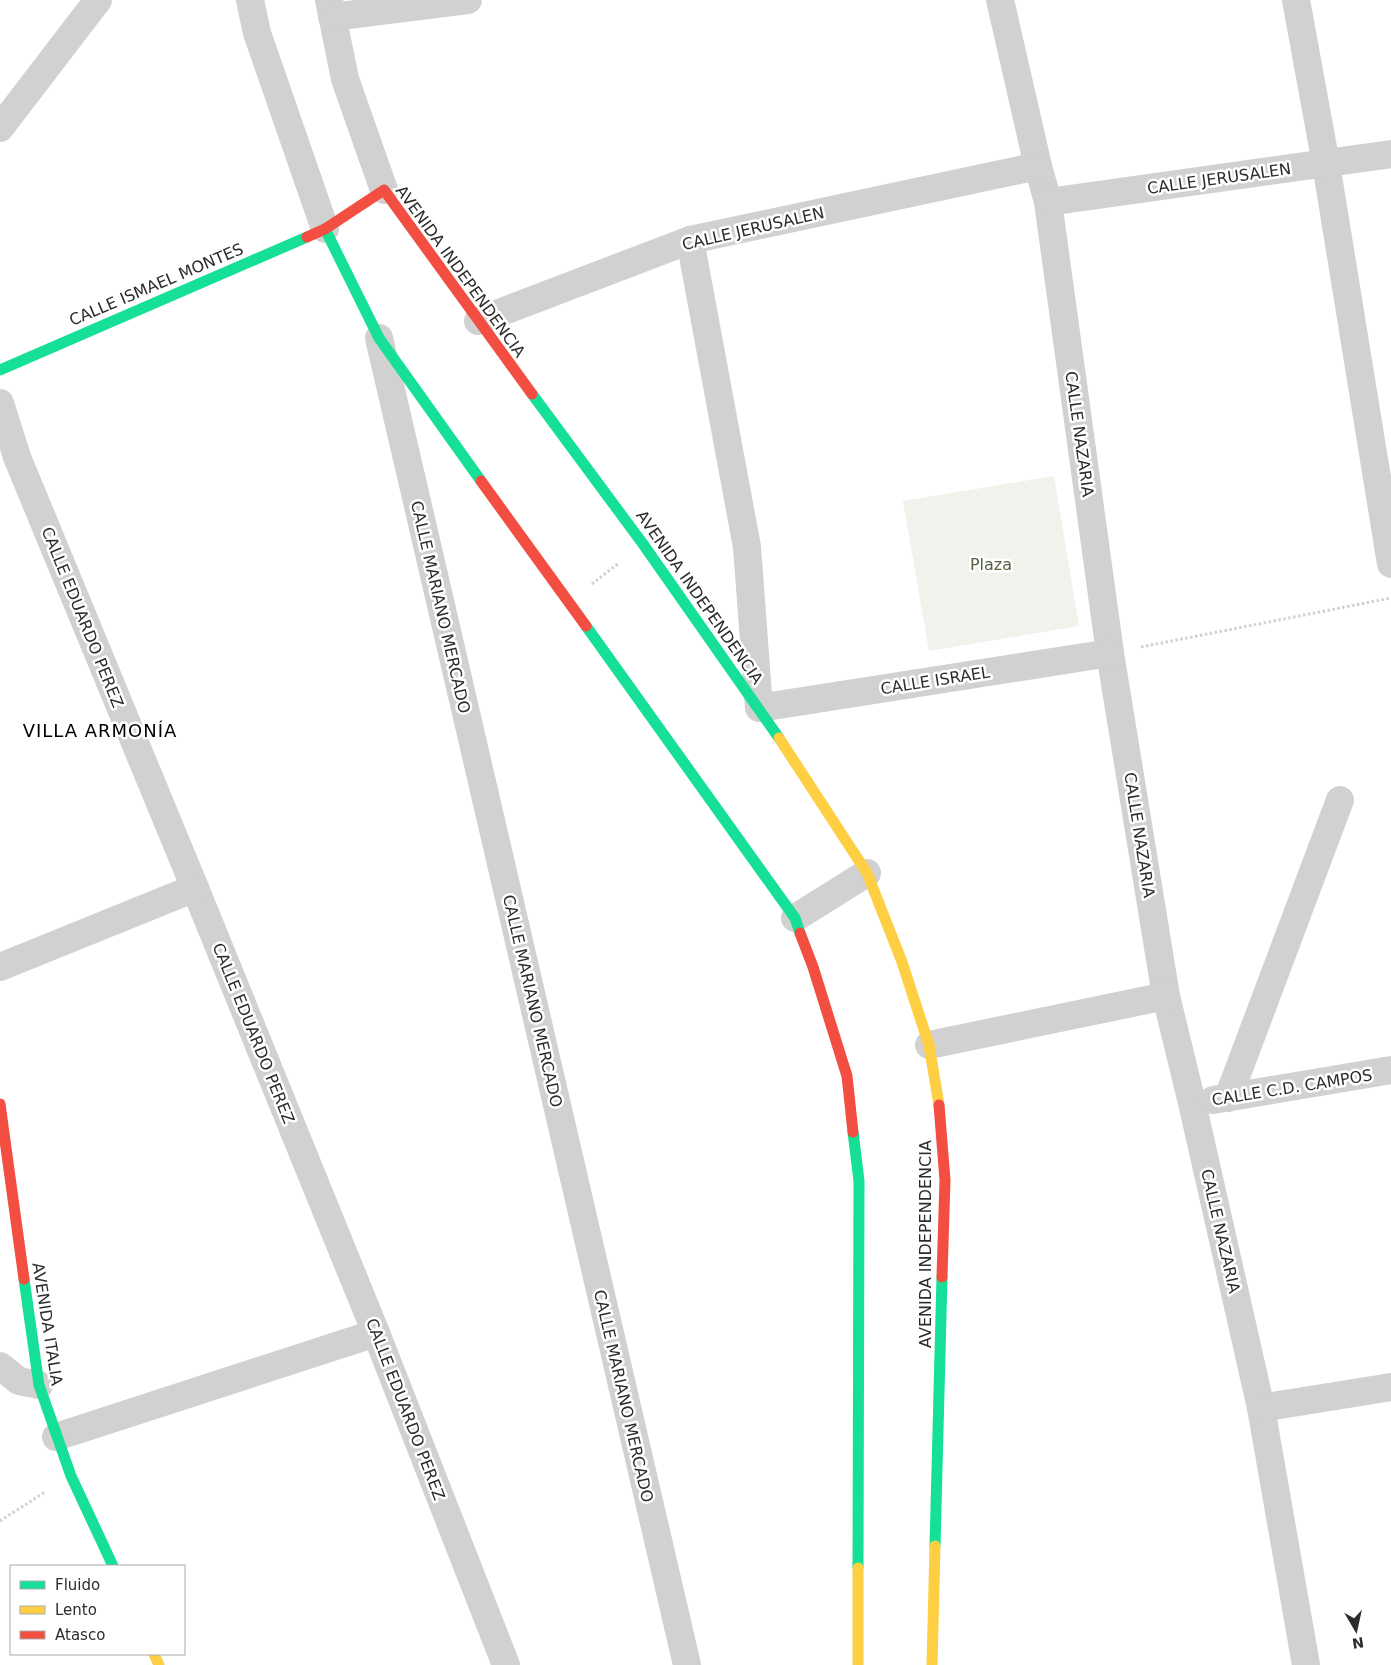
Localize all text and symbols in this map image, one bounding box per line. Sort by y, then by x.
street label: CALLE JERUSALEN [1146,159,1292,198]
street label: AVENIDA INDEPENDENCIA [392,182,529,361]
street label: CALLE JERUSALEN [680,203,826,254]
street label: CALLE ISMAEL MONTES [66,239,246,330]
street label: CALLE NAZARIA [1061,370,1098,498]
street label: CALLE MARIANO MERCADO [407,499,474,715]
street label: AVENIDA INDEPENDENCIA [632,507,767,688]
street label: CALLE EDUARDO PEREZ [38,524,128,710]
park label: Plaza [970,555,1012,574]
street label: CALLE ISRAEL [879,662,991,699]
district label: VILLA ARMONÍA [23,720,177,741]
street label: CALLE NAZARIA [1120,771,1159,899]
street label: CALLE MARIANO MERCADO [499,893,566,1109]
street label: CALLE EDUARDO PEREZ [209,940,299,1126]
street label: CALLE C.D. CAMPOS [1210,1065,1374,1110]
street label: AVENIDA INDEPENDENCIA [916,1140,935,1348]
street label: CALLE NAZARIA [1197,1167,1244,1295]
street label: AVENIDA ITALIA [28,1261,67,1387]
street label: CALLE MARIANO MERCADO [590,1288,657,1504]
street label: CALLE EDUARDO PEREZ [362,1316,449,1503]
legend [10,1565,185,1655]
text: Fluido [55,1576,100,1594]
text: Lento [55,1601,97,1619]
north arrow [1331,1605,1381,1655]
text: Atasco [55,1626,105,1644]
text: N [1351,1634,1365,1652]

